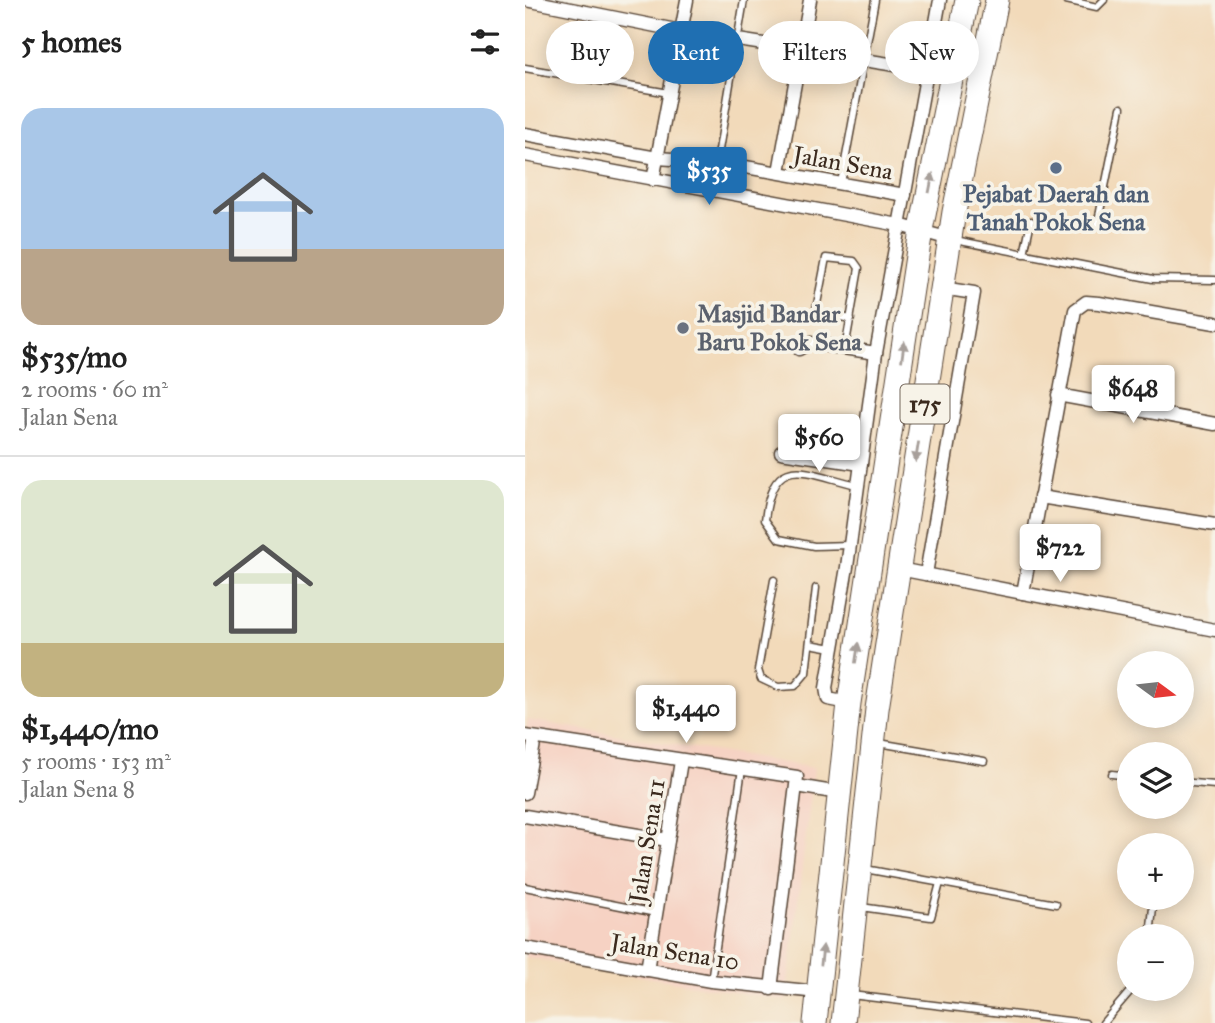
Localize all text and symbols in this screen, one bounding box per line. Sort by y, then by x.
chip: Buy [546,21,634,84]
chip: Rent [648,21,744,84]
chip: Filters [758,21,871,84]
chip: New [885,21,979,84]
icon: filters [466,23,504,61]
text: 5 homes [21,24,122,60]
street label: Jalan Sena [788,139,896,187]
pin: $535 [668,148,750,207]
icon: home [200,154,326,280]
text: $535 [687,156,731,184]
marker: Pejabat Daerah dan Tanah Pokok Sena [1048,160,1064,176]
one-way arrow [925,172,936,194]
place label: Pejabat Daerah dan Tanah Pokok Sena [963,179,1149,237]
place label: Masjid Bandar Baru Pokok Sena [697,299,863,357]
marker: Masjid Bandar Baru Pokok Sena [675,320,691,336]
text: $535/mo [21,339,127,375]
one-way arrow [898,340,909,362]
pin: $648 [1092,366,1174,425]
text: $648 [1108,374,1158,402]
text: 2 rooms · 60 m² [21,375,168,403]
road number: 175 [901,384,949,424]
text: Jalan Sena [21,403,118,431]
pin: $560 [778,414,860,474]
text: $560 [794,423,844,451]
one-way arrow [911,441,922,463]
pin: $722 [1019,524,1101,584]
icon: home [200,526,326,652]
text: $722 [1036,533,1084,561]
one-way arrow [852,642,863,664]
north arrow [1117,651,1193,728]
map controls [1117,651,1194,1001]
pin: $1,440 [629,686,743,745]
text: $1,440 [652,694,720,722]
text: $1,440/mo [21,711,159,747]
button: layers [1117,742,1194,819]
text: 5 rooms · 153 m² [21,747,171,775]
text: Jalan Sena 8 [21,775,135,803]
street label: Jalan Sena 11 [622,777,672,908]
button: + [1117,833,1194,910]
button: − [1117,924,1194,1001]
street label: Jalan Sena 10 [606,927,741,977]
one-way arrow [817,944,828,966]

